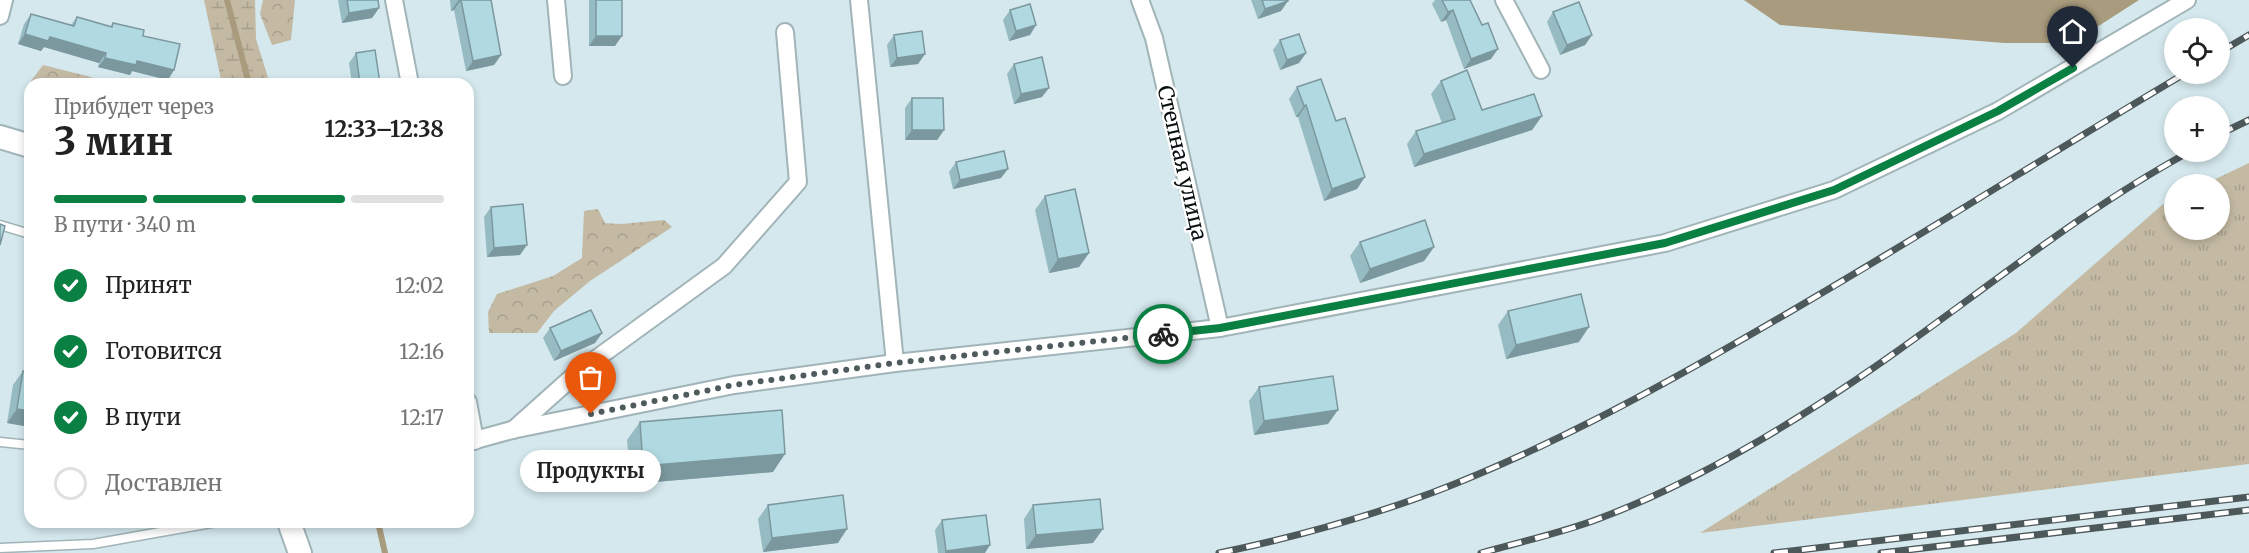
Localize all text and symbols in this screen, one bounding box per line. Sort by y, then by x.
pin [2047,6,2098,68]
icon: home [2056,15,2089,48]
map controls [2164,18,2230,240]
button: locate [2164,18,2230,84]
street label: Степная улица [1152,83,1213,243]
text: Прибудет через [54,94,214,119]
button: + [2164,96,2230,162]
text: 12:33–12:38 [325,115,444,143]
text: 3 мин [54,117,173,166]
button: − [2164,174,2230,240]
text: В пути · 340 m [54,212,196,237]
icon: check [54,269,87,302]
text: Принят [105,271,192,299]
text: 12:02 [395,273,444,298]
courier [1133,304,1193,364]
icon: bike [1147,318,1180,351]
icon: check [54,335,87,368]
text: Готовится [105,337,222,365]
text: 12:16 [399,339,444,364]
pin [565,352,616,414]
icon: bag [574,361,607,394]
icon: check [54,401,87,434]
text: В пути [105,403,181,431]
text: 12:17 [400,405,444,430]
callout: Продукты [520,450,662,492]
text: Продукты [536,458,645,483]
text: Доставлен [105,469,222,497]

